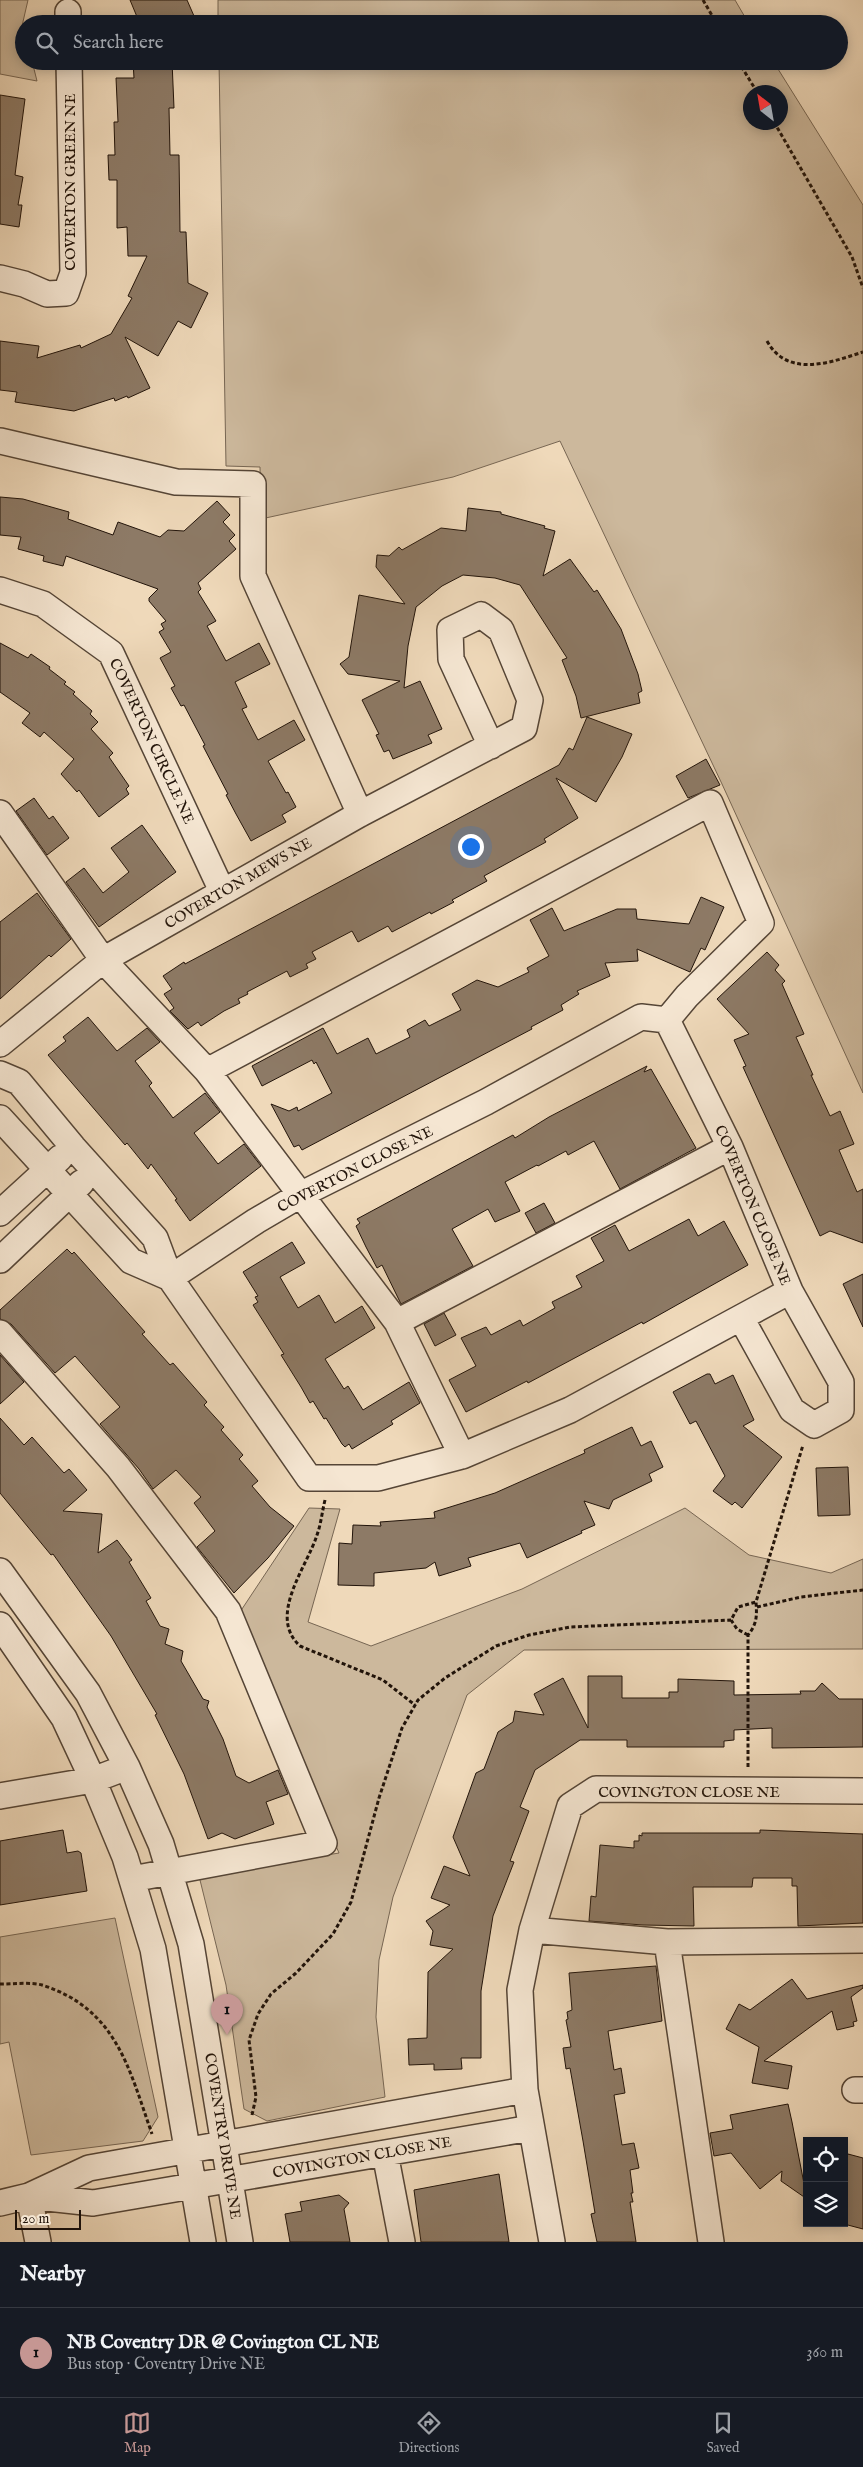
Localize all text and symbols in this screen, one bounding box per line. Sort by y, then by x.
search box [15,15,848,70]
icon: search [33,29,61,57]
text: Search here [73,31,164,55]
north arrow [743,85,788,130]
street label: COVERTON GREEN NE [61,93,80,271]
street label: COVERTON CIRCLE NE [105,655,198,827]
street label: COVERTON MEWS NE [161,834,315,933]
your location [458,834,484,860]
street label: COVERTON CLOSE NE [274,1122,436,1217]
street label: COVERTON CLOSE NE [710,1122,795,1288]
street label: COVINGTON CLOSE NE [598,1783,780,1802]
pin: 1 [211,1994,243,2035]
street label: COVENTRY DRIVE NE [200,2052,245,2221]
street label: COVINGTON CLOSE NE [271,2132,453,2183]
map controls [803,2137,848,2227]
button: locate [803,2137,848,2182]
button: layers [803,2182,848,2227]
scale bar [15,2207,81,2230]
text: 20 m [22,2210,49,2228]
text: Nearby [20,2261,85,2288]
text: NB Coventry DR @ Covington CL NE [67,2331,379,2355]
text: 1 [33,2343,39,2363]
text: 360 m [807,2343,843,2363]
text: Bus stop · Coventry Drive NE [67,2355,265,2375]
tab: Map [123,2409,151,2457]
tab: Directions [398,2409,459,2457]
tab: Saved [706,2409,739,2457]

